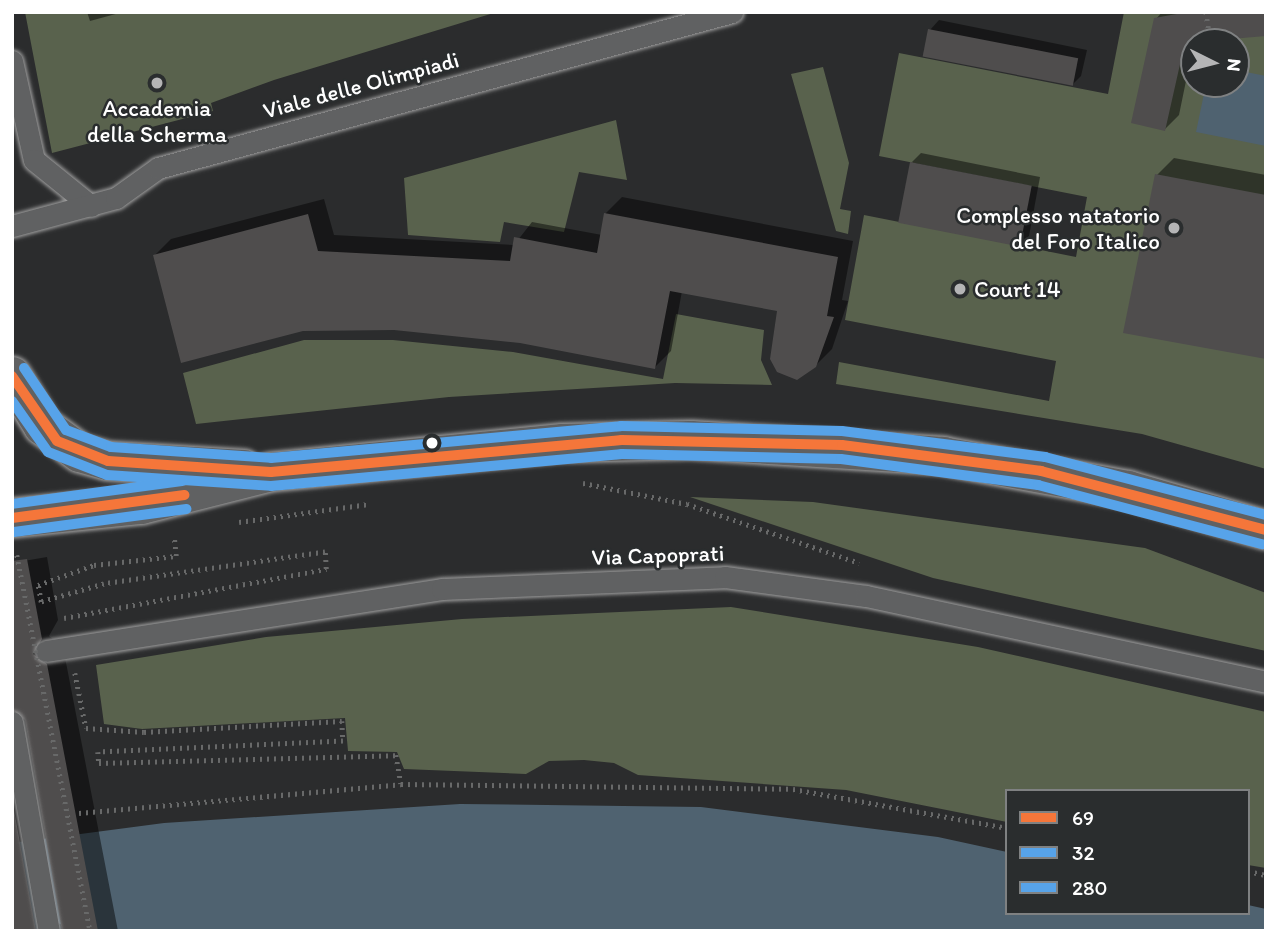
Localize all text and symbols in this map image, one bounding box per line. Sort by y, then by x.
north arrow [1180,28,1250,98]
street label: Viale delle Olimpiadi [260,45,462,125]
text: N [1222,57,1247,73]
marker: Accademia della Scherma [149,75,165,91]
place label: Accademia della Scherma [87,94,227,148]
place label: Complesso natatorio del Foro Italico [956,201,1160,255]
marker: Complesso natatorio del Foro Italico [1166,220,1182,236]
place label: Court 14 [974,275,1061,303]
marker: Court 14 [952,281,968,297]
unlabelled marker [425,436,439,450]
street label: Via Capoprati [591,539,725,571]
legend [1005,789,1250,915]
text: 69 [1072,805,1094,830]
text: 32 [1072,840,1095,865]
text: 280 [1072,875,1108,900]

